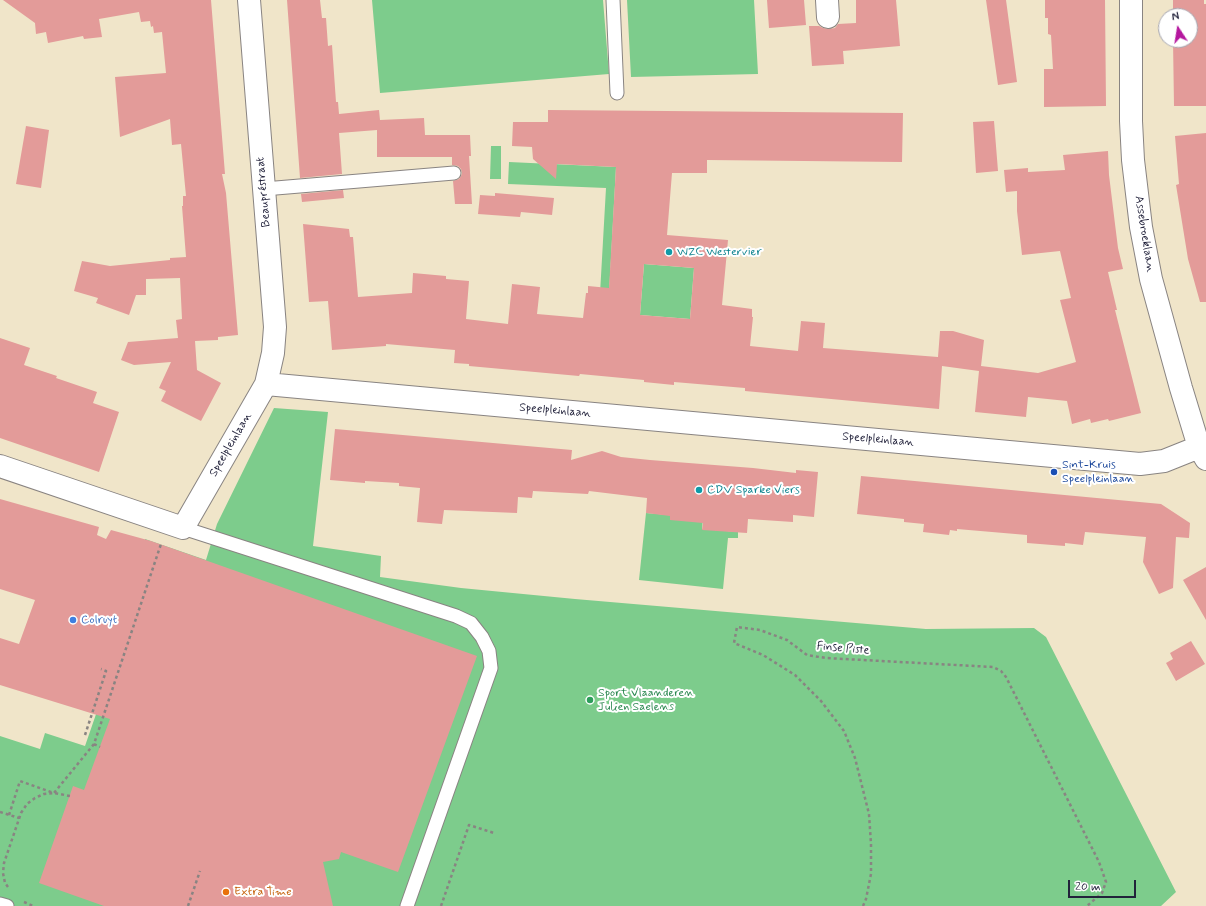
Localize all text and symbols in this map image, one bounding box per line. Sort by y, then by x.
north arrow [1158,8,1198,48]
text: N [1171,10,1181,25]
street label: Beaupréstraat [254,156,274,228]
street label: Assebroeklaan [1131,195,1157,273]
place label: WZC Westervier [677,245,762,259]
marker: WZC Westervier [664,247,674,257]
street label: Speelpleinlaan [519,401,591,421]
street label: Speelpleinlaan [207,410,255,480]
street label: Speelpleinlaan [842,430,914,450]
place label: Sint-Kruis Speelpleinlaan [1062,458,1134,486]
marker: Sint-Kruis Speelpleinlaan [1049,467,1059,477]
place label: CDV Sparke Viers [707,483,800,497]
marker: CDV Sparke Viers [694,485,704,495]
place label: Colruyt [81,613,117,627]
marker: Colruyt [68,615,78,625]
street label: Finse Piste [816,640,870,658]
place label: Sport Vlaanderen Julien Saelens [598,686,694,714]
marker: Sport Vlaanderen Julien Saelens [585,695,595,705]
scale bar [1070,872,1138,898]
text: 20 m [1075,879,1101,895]
place label: Extra Time [234,885,292,899]
marker: Extra Time [221,887,231,897]

